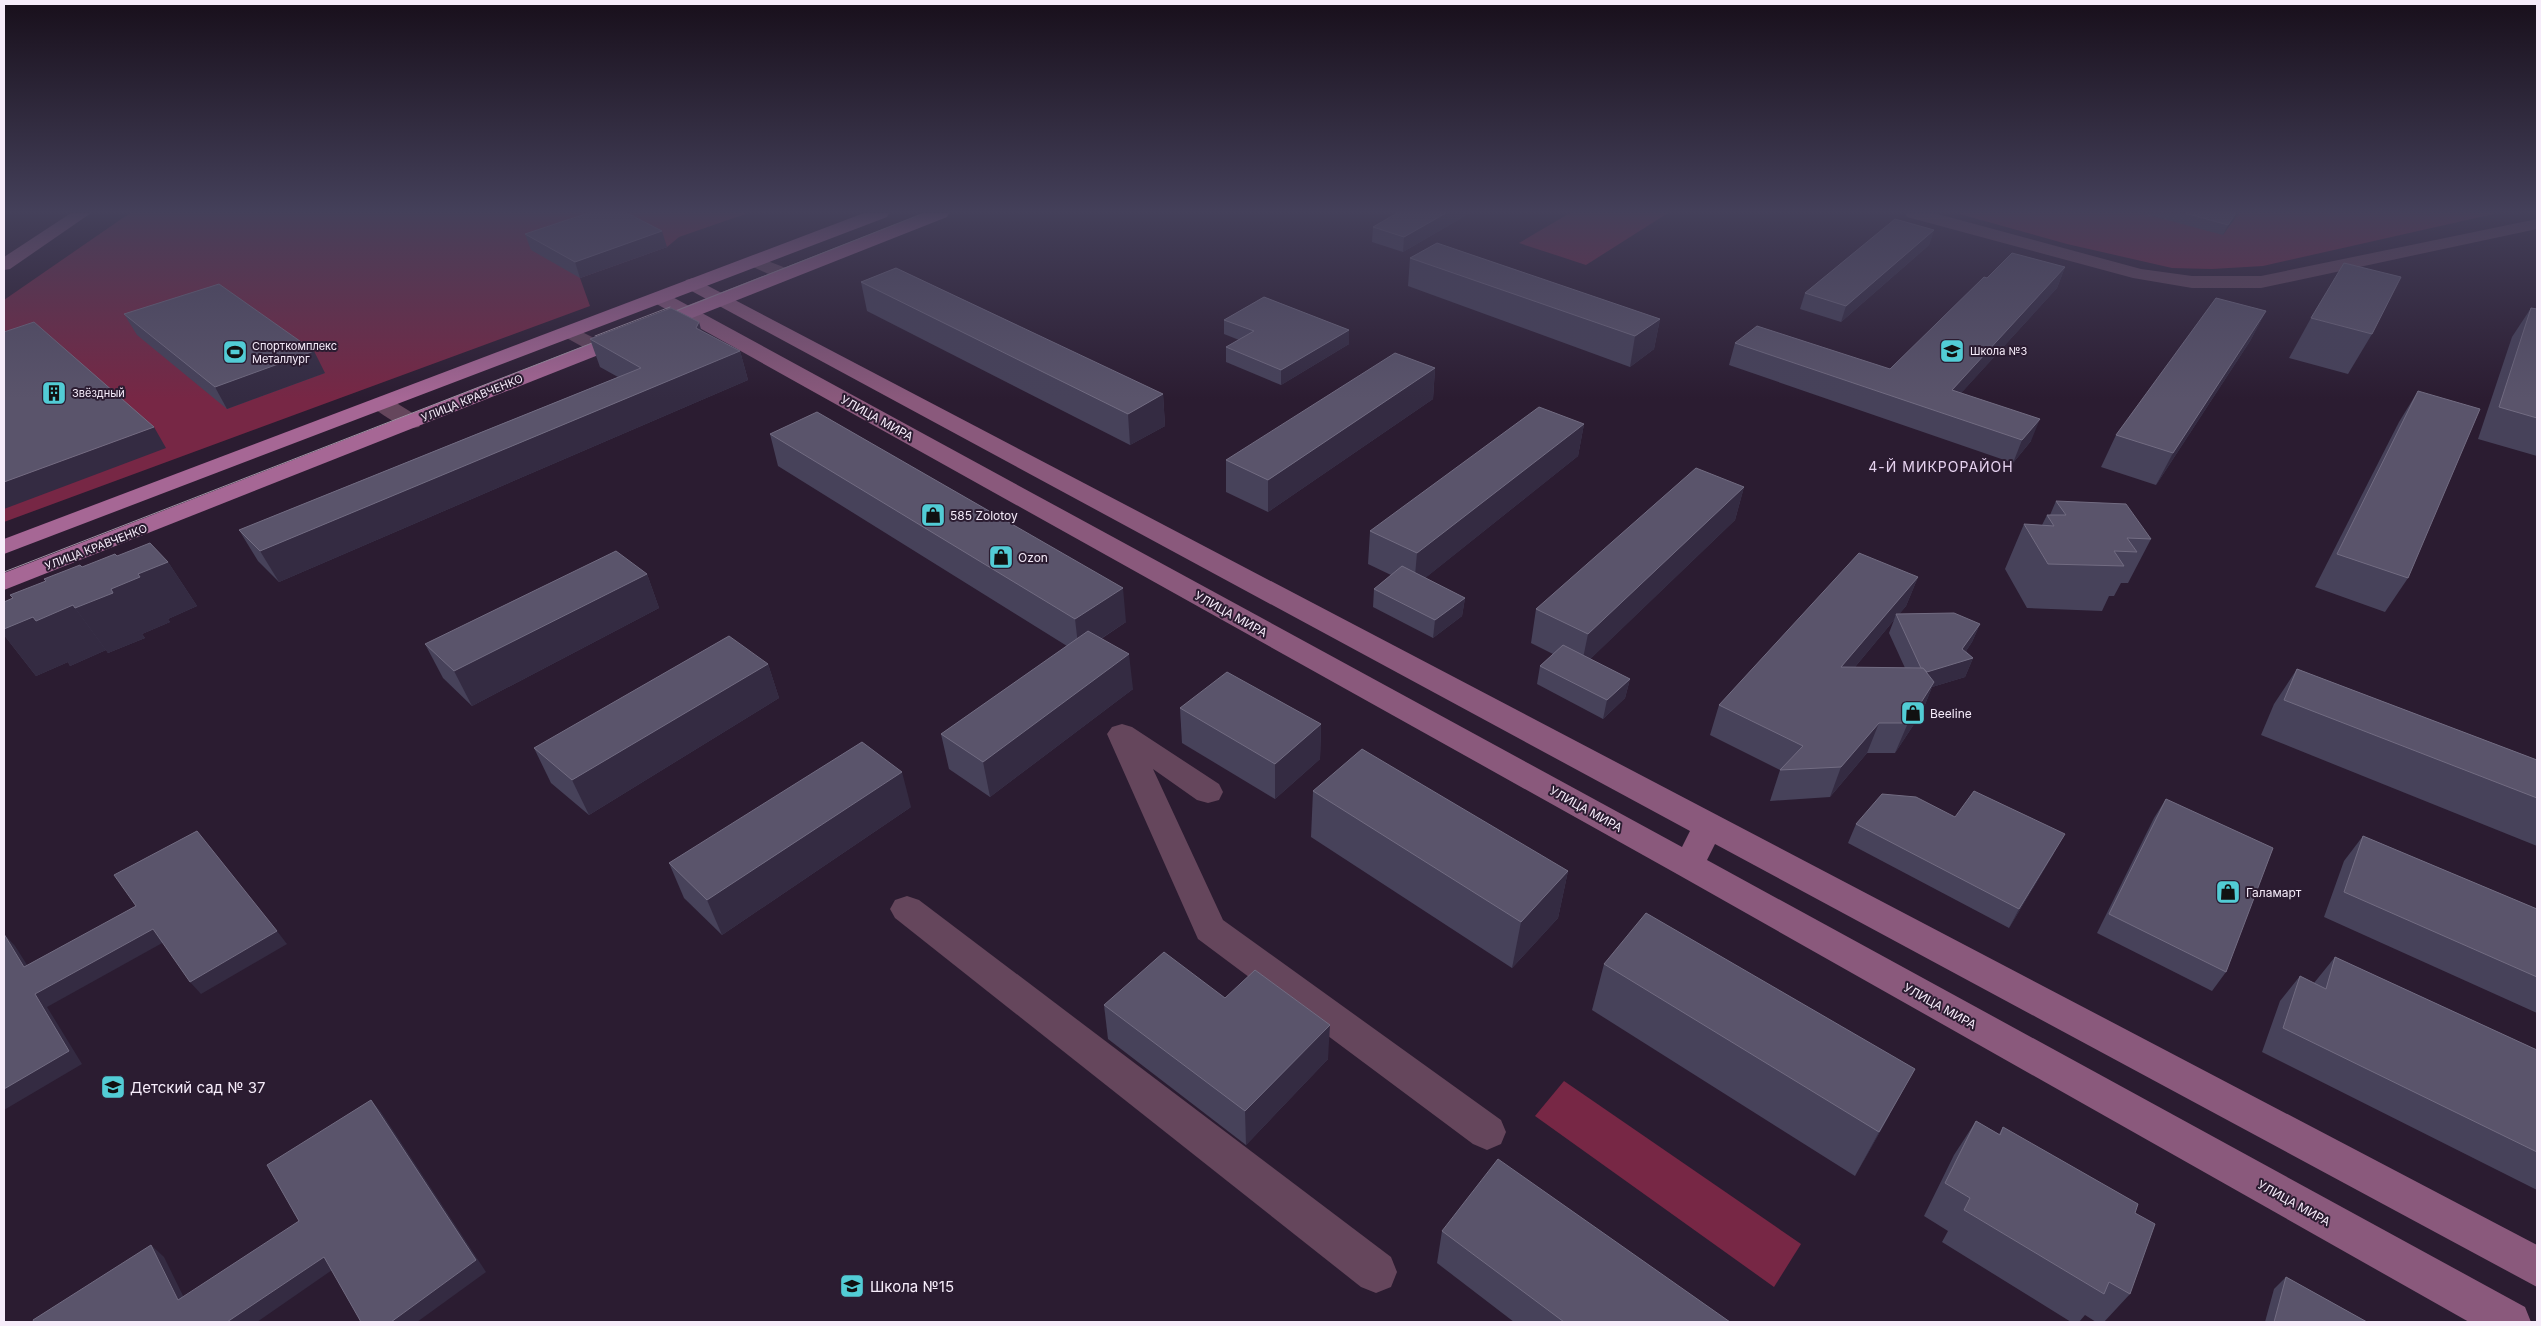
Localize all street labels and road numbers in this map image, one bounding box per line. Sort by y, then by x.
street label: УЛИЦА КРАВЧЕНКО [419,371,525,425]
street label: УЛИЦА МИРА [838,392,916,444]
street label: УЛИЦА КРАВЧЕНКО [43,521,149,573]
street label: УЛИЦА МИРА [1192,588,1270,640]
street label: УЛИЦА МИРА [1547,783,1625,835]
street label: УЛИЦА МИРА [1901,980,1979,1032]
street label: УЛИЦА МИРА [2255,1177,2333,1229]

